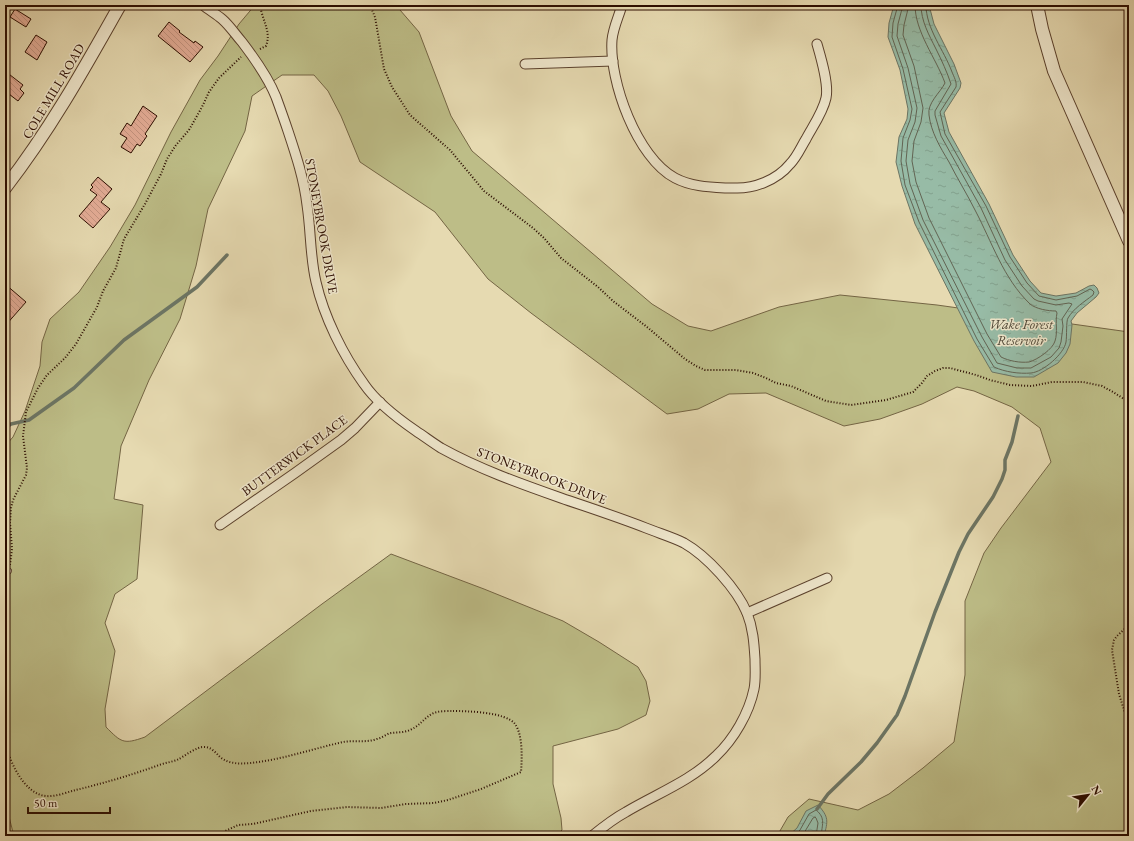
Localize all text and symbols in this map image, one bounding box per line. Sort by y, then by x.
street label: COLE MILL ROAD [18,40,89,142]
street label: STONEYBROOK DRIVE [301,157,342,295]
water label: Wake Forest Reservoir [989,315,1054,349]
street label: BUTTERWICK PLACE [238,411,351,500]
street label: STONEYBROOK DRIVE [475,443,609,508]
north arrow [1068,775,1108,815]
text: N [1088,783,1105,797]
scale bar [28,789,110,815]
text: 50 m [34,795,58,811]

